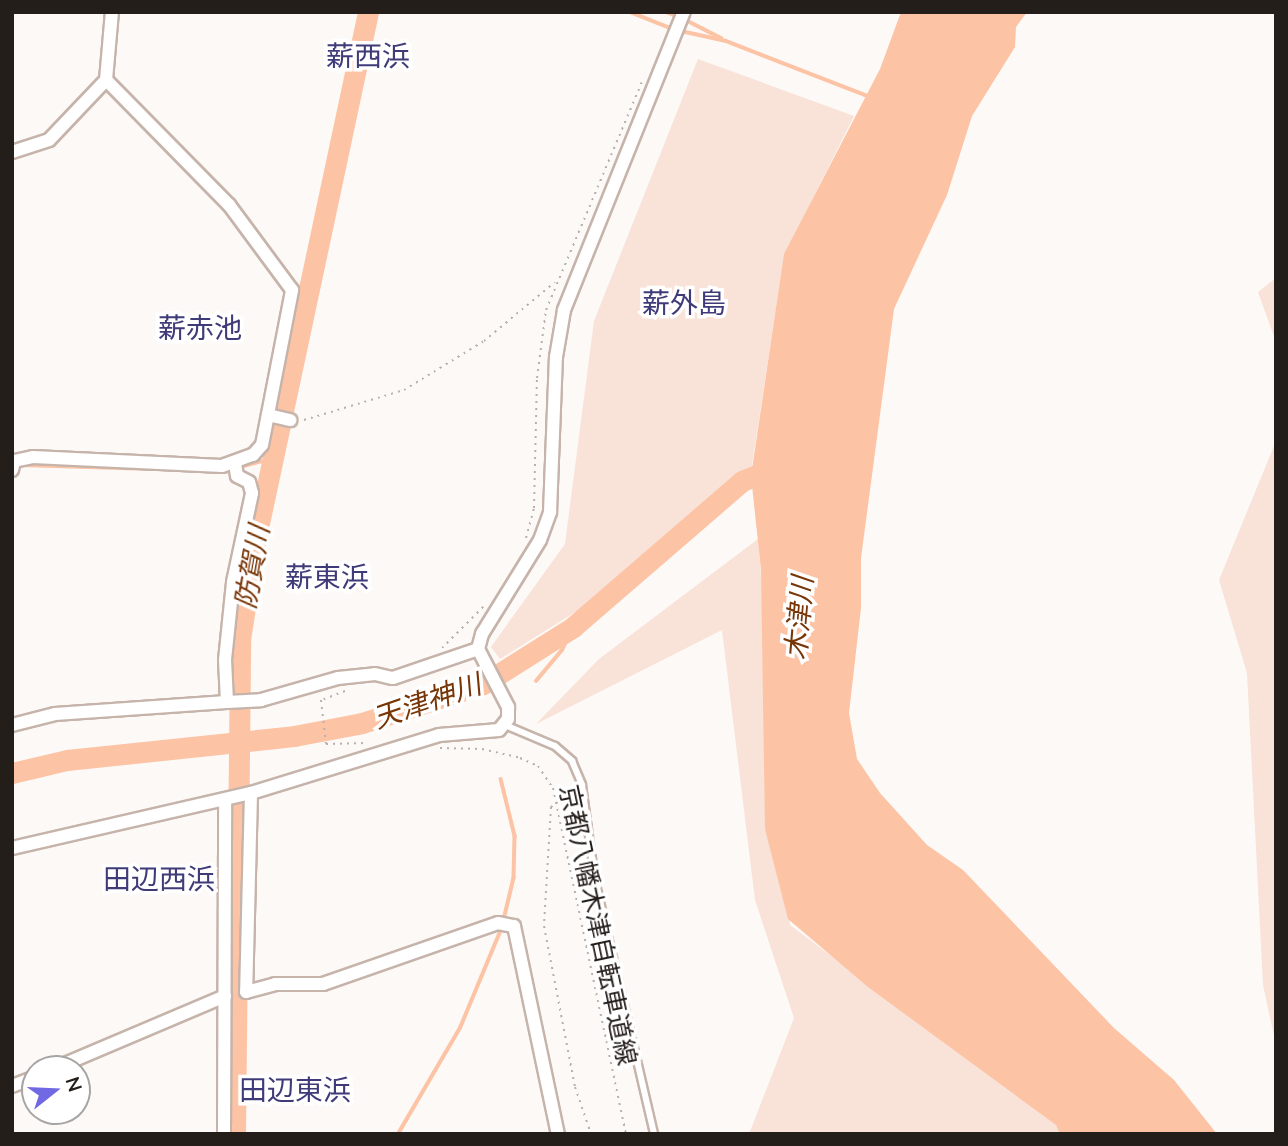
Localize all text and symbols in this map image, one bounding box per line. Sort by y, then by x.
district label: 薪西浜 [326,39,410,73]
district label: 薪外島 [642,286,726,320]
district label: 薪赤池 [158,311,242,345]
water label: 防賀川 [228,523,276,611]
district label: 薪東浜 [285,560,369,594]
water label: 木津川 [779,575,819,661]
water label: 天津神川 [369,667,485,735]
street label: 京都八幡木津自転車道線 [553,782,643,1068]
district label: 田辺西浜 [103,862,215,896]
north arrow [21,1055,91,1125]
district label: 田辺東浜 [239,1073,351,1107]
text: N [60,1074,88,1095]

